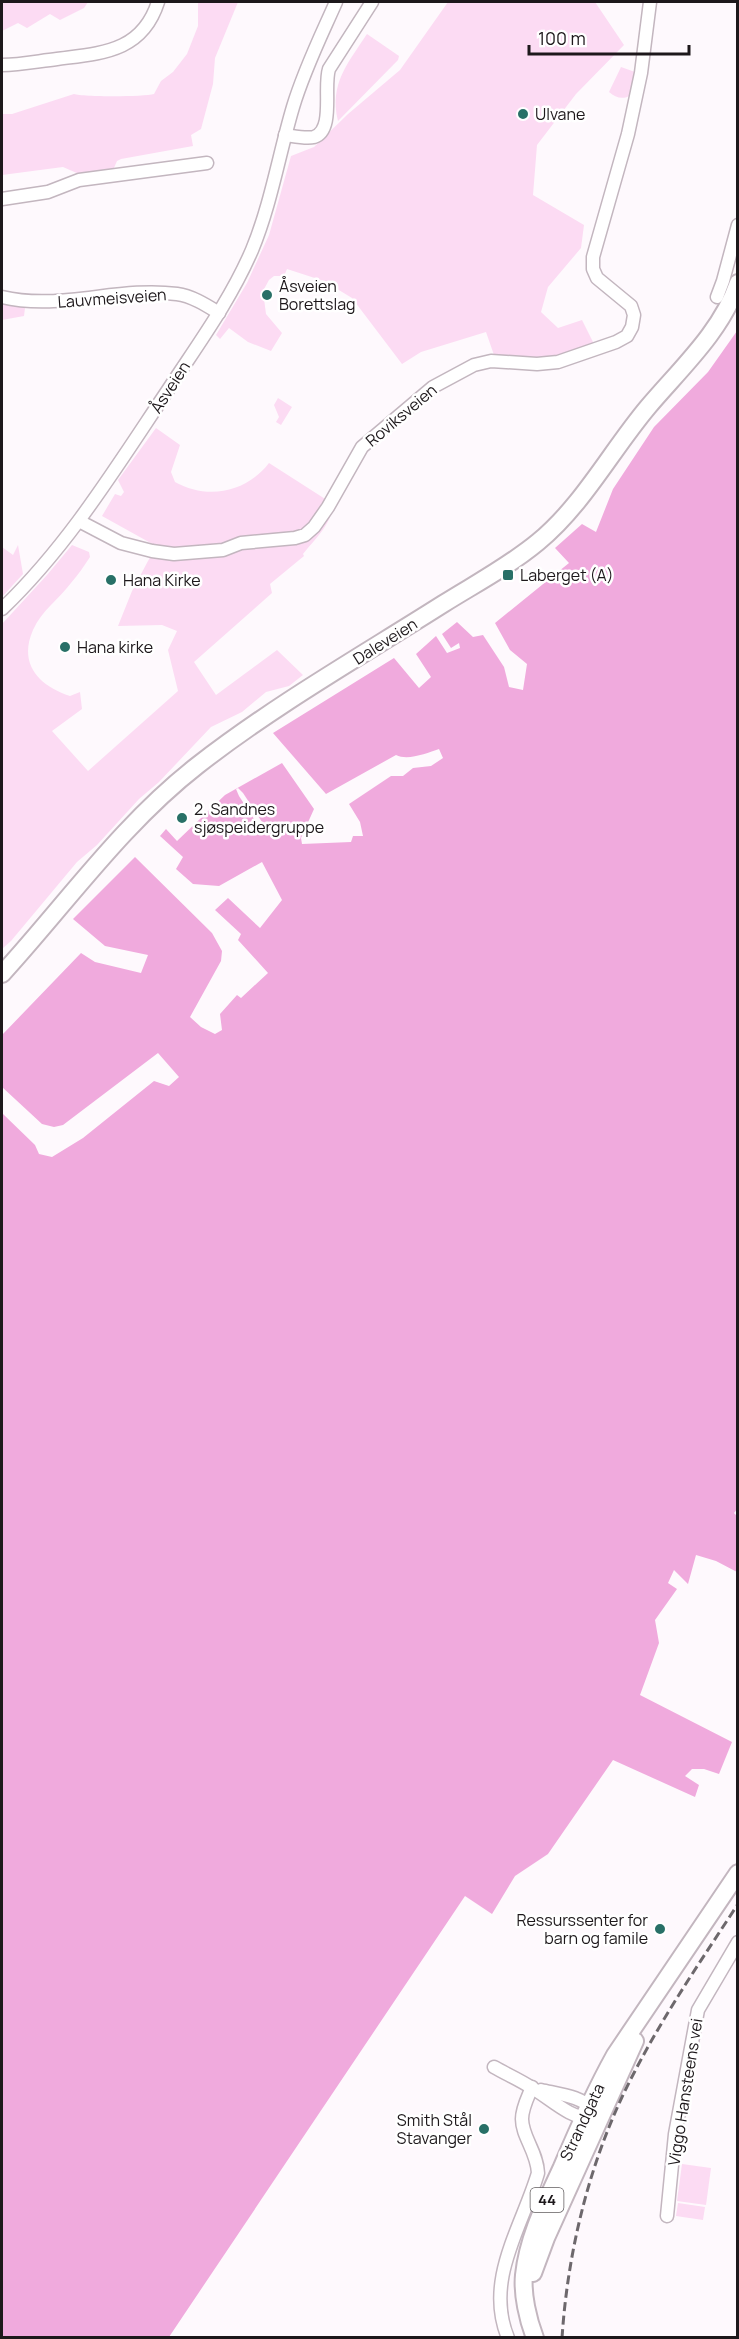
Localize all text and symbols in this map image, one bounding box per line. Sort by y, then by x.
scale bar [529,18,690,56]
text: 100 m [538,26,586,50]
place label: Ulvane [535,103,585,125]
marker: Ulvane [516,107,530,121]
place label: Åsveien Borettslag [279,275,356,315]
street label: Lauvmeisveien [57,283,167,313]
marker: Åsveien Borettslag [260,288,274,302]
street label: Åsveien [145,357,195,417]
street label: Roviksveien [361,379,441,451]
place label: Laberget (A) [520,564,614,586]
marker: Laberget (A) [501,568,515,582]
place label: Hana Kirke [123,569,201,591]
marker: Hana Kirke [104,573,118,587]
street label: Daleveien [349,613,421,669]
place label: Hana kirke [77,636,153,658]
marker: Hana kirke [58,640,72,654]
place label: 2. Sandnes sjøspeidergruppe [194,798,324,838]
marker: 2. Sandnes sjøspeidergruppe [175,811,189,825]
place label: Ressurssenter for barn og famile [516,1909,648,1949]
marker: Ressurssenter for barn og famile [653,1922,667,1936]
street label: Viggo Hansteens vei [662,2017,708,2167]
street label: Strandgata [554,2080,610,2164]
place label: Smith Stål Stavanger [397,2109,472,2149]
marker: Smith Stål Stavanger [477,2122,491,2136]
road number: 44 [530,2188,564,2212]

